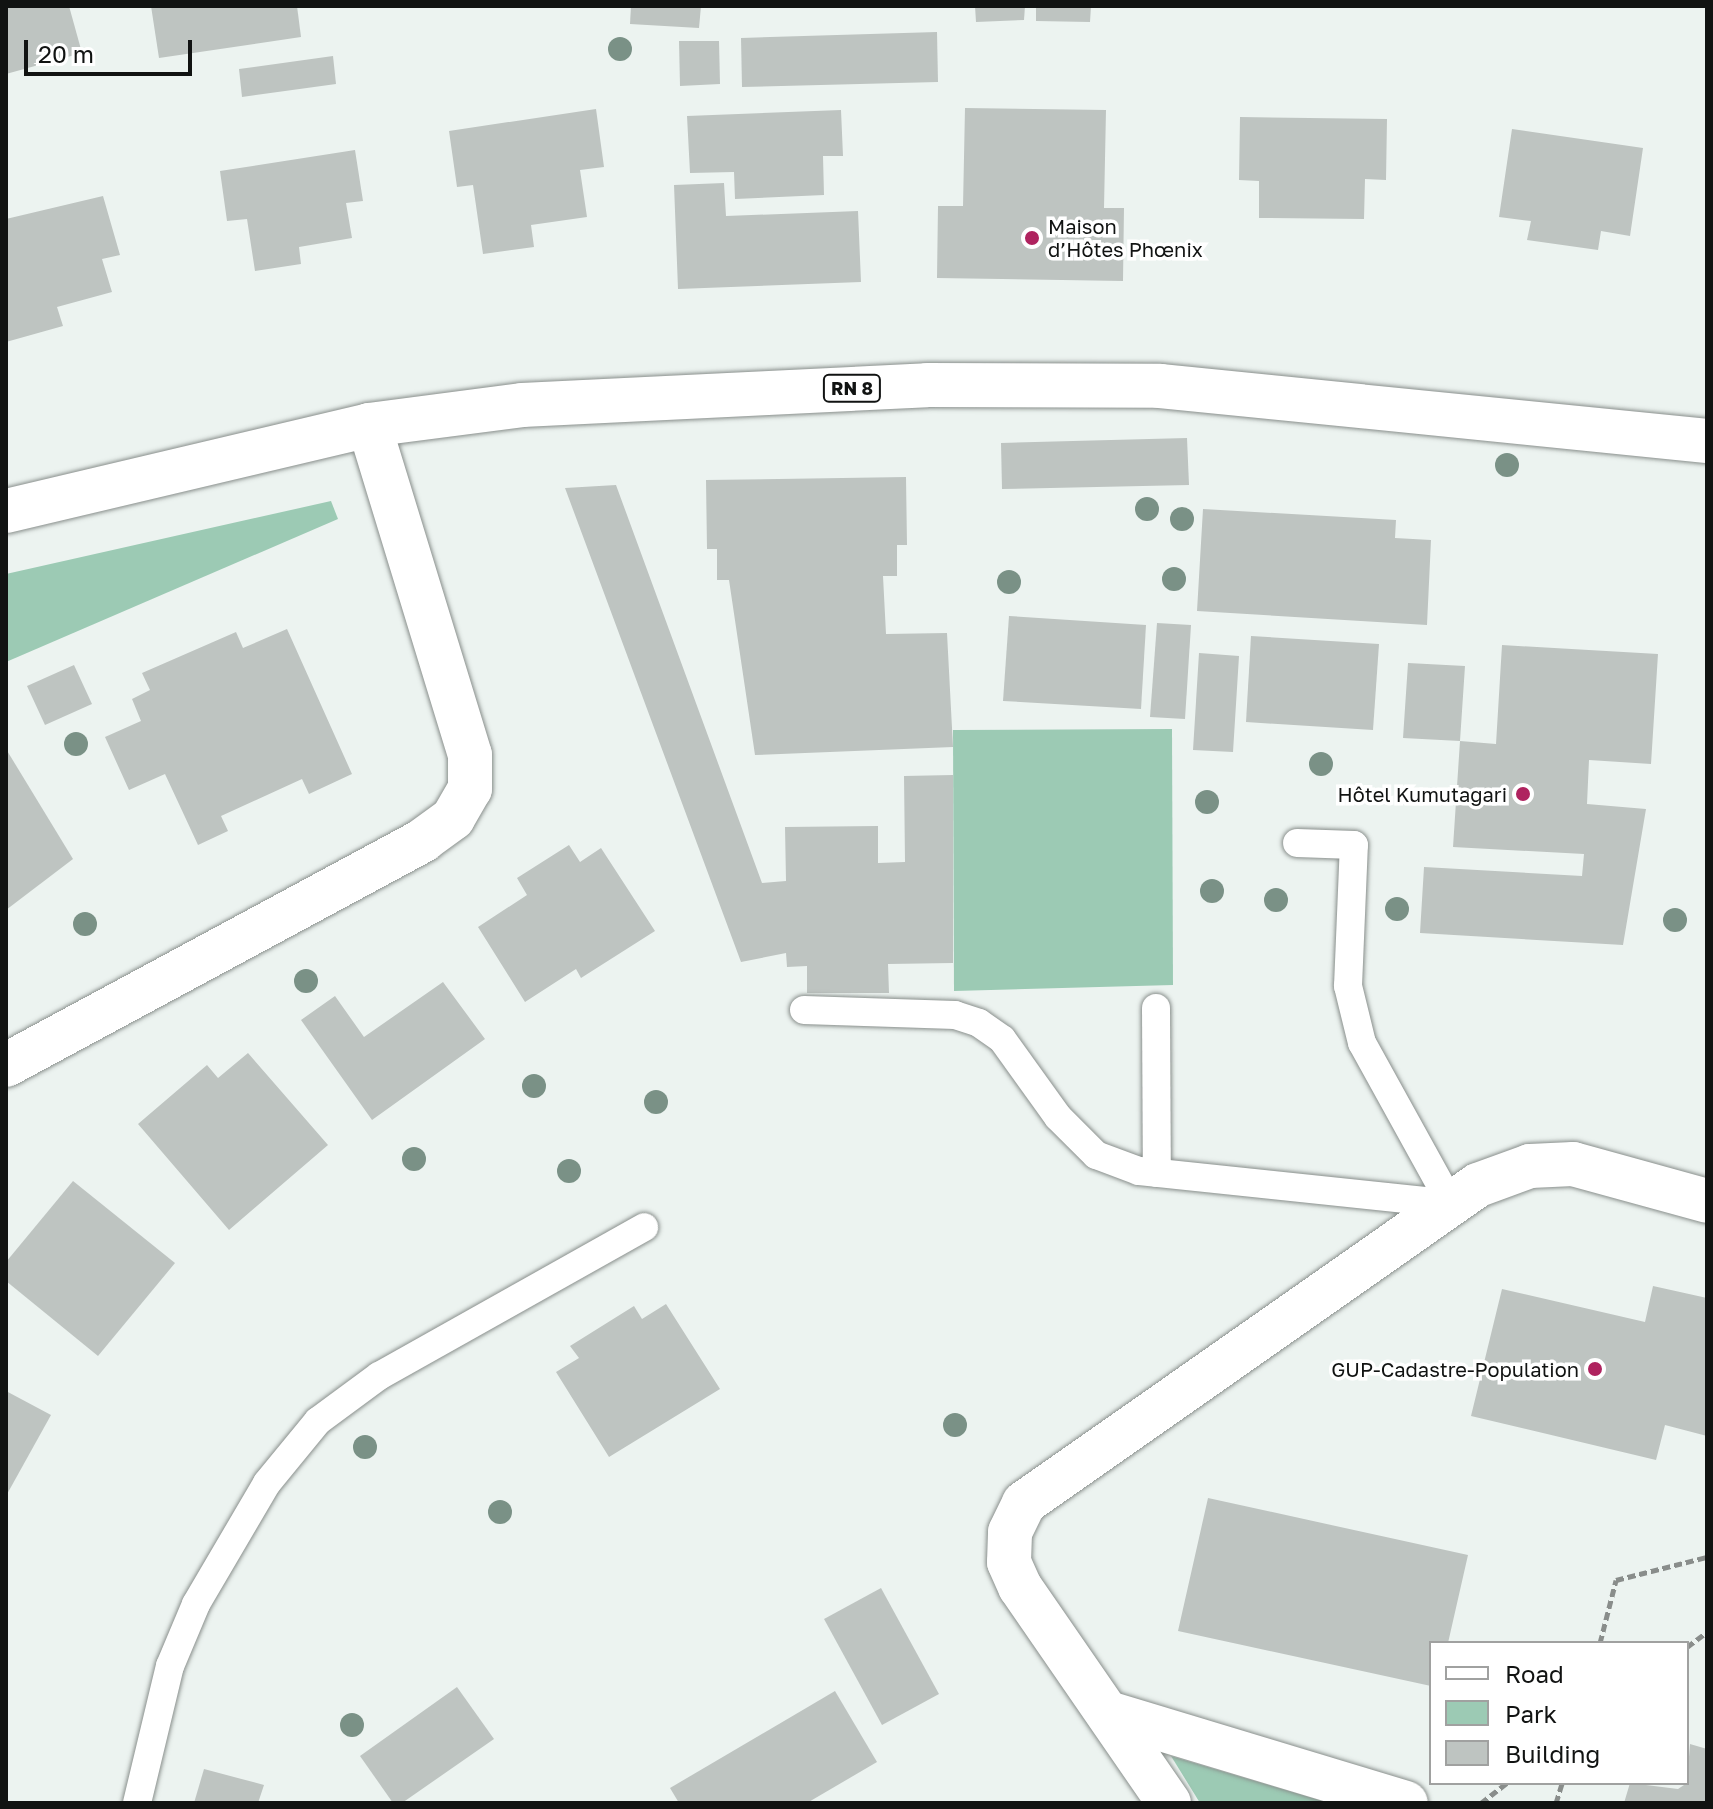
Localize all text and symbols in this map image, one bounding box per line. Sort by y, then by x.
scale bar [28,24,196,74]
text: 20 m [38,39,94,68]
place label: Maison d’Hôtes Phœnix [1048,214,1203,261]
marker: Maison d’Hôtes Phœnix [1023,229,1041,247]
road number: RN 8 [822,374,882,402]
place label: Hôtel Kumutagari [1337,782,1507,806]
marker: Hôtel Kumutagari [1514,785,1532,803]
place label: GUP-Cadastre-Population [1331,1357,1579,1381]
marker: GUP-Cadastre-Population [1586,1360,1604,1378]
legend [1429,1641,1689,1785]
text: Road [1505,1659,1564,1688]
text: Park [1505,1699,1557,1728]
text: Building [1505,1739,1600,1768]

